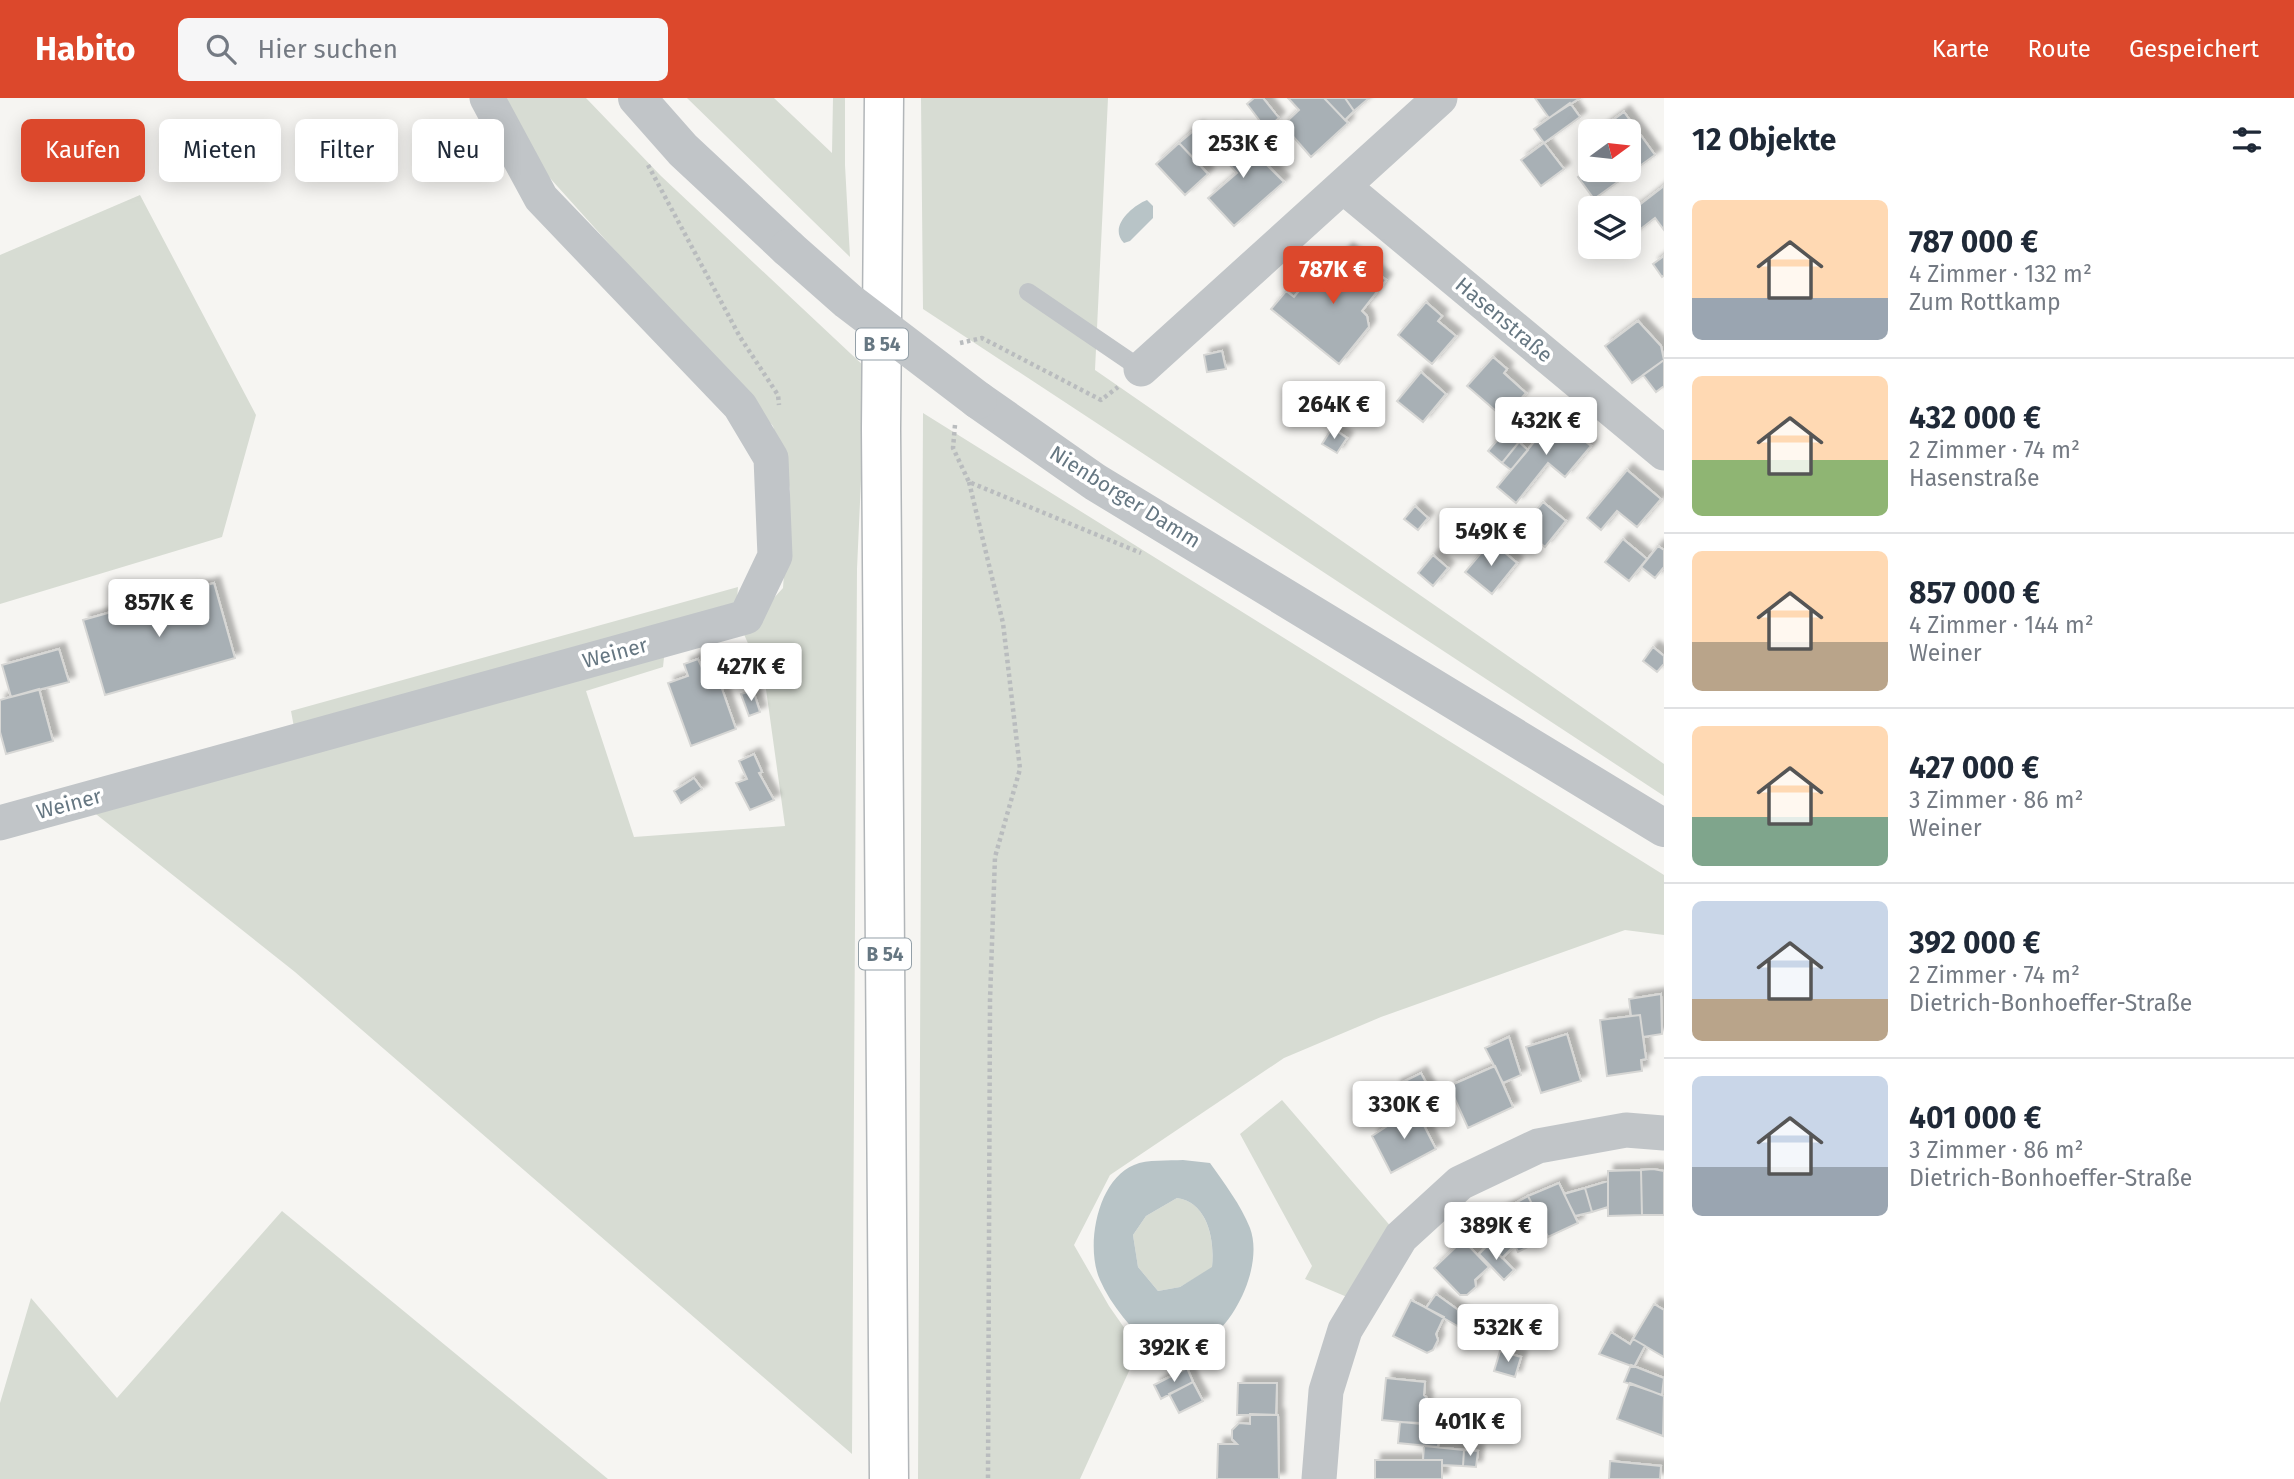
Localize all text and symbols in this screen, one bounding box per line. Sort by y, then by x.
search box [178,18,668,81]
text: Habito [35,29,136,69]
icon: search [202,30,240,68]
text: Hier suchen [258,34,398,65]
text: Karte [1932,35,1989,63]
text: Route [2027,35,2091,63]
text: Gespeichert [2129,35,2259,63]
chip: Kaufen [21,119,145,182]
chip: Mieten [159,119,281,182]
chip: Filter [295,119,398,182]
chip: Neu [412,119,504,182]
north arrow [1578,119,1642,182]
map controls [1578,119,1641,259]
pin: 253K € [1186,120,1300,180]
icon: filters [2228,121,2266,159]
text: 12 Objekte [1692,122,1836,158]
text: 253K € [1208,129,1278,157]
button: layers [1578,196,1641,259]
text: 787 000 € [1909,224,2038,260]
icon: home [1748,228,1832,312]
pin: 787K € [1276,246,1390,306]
text: 787K € [1299,255,1367,283]
text: 4 Zimmer · 132 m² [1909,260,2092,288]
street label: Hasenstraße [1450,272,1558,368]
text: Zum Rottkamp [1909,288,2061,316]
road number: B 54 [856,328,908,360]
pin: 264K € [1277,382,1391,441]
text: 264K € [1298,390,1370,418]
pin: 432K € [1489,398,1603,457]
text: 432 000 € [1909,400,2041,436]
icon: home [1748,404,1832,488]
text: 432K € [1511,406,1581,434]
text: 2 Zimmer · 74 m² [1909,436,2080,464]
street label: Nienborger Damm [1045,440,1205,554]
text: Hasenstraße [1909,464,2039,492]
pin: 549K € [1434,508,1548,568]
text: 549K € [1455,517,1527,545]
text: 857 000 € [1909,575,2040,611]
icon: home [1748,579,1832,663]
pin: 857K € [102,580,216,639]
text: 857K € [124,588,194,616]
text: 4 Zimmer · 144 m² [1909,611,2094,639]
street label: Weiner [580,632,650,674]
text: Weiner [1909,639,1982,667]
pin: 427K € [694,644,808,703]
text: 427K € [717,652,785,680]
text: 427 000 € [1909,750,2039,786]
icon: home [1748,754,1832,838]
street label: Weiner [34,783,104,825]
text: 3 Zimmer · 86 m² [1909,786,2083,814]
text: Weiner [1909,814,1982,842]
text: 392 000 € [1909,925,2041,961]
icon: home [1748,929,1832,1013]
road number: B 54 [859,939,911,970]
text: 2 Zimmer · 74 m² [1909,961,2080,989]
text: Dietrich-Bonhoeffer-Straße [1909,989,2192,1017]
pin: 330K € [1347,1082,1461,1141]
text: 330K € [1369,1090,1439,1118]
text: 401 000 € [1909,1100,2041,1136]
icon: home [1748,1104,1832,1188]
text: 3 Zimmer · 86 m² [1909,1136,2083,1164]
text: Dietrich-Bonhoeffer-Straße [1909,1164,2192,1192]
pin: 389K € [1439,1202,1553,1262]
text: 389K € [1460,1211,1532,1239]
pin: 532K € [1451,1304,1565,1364]
text: 532K € [1473,1313,1543,1341]
pin: 392K € [1117,1324,1231,1384]
text: 392K € [1139,1333,1209,1361]
pin: 401K € [1413,1398,1527,1458]
text: 401K € [1435,1407,1505,1435]

